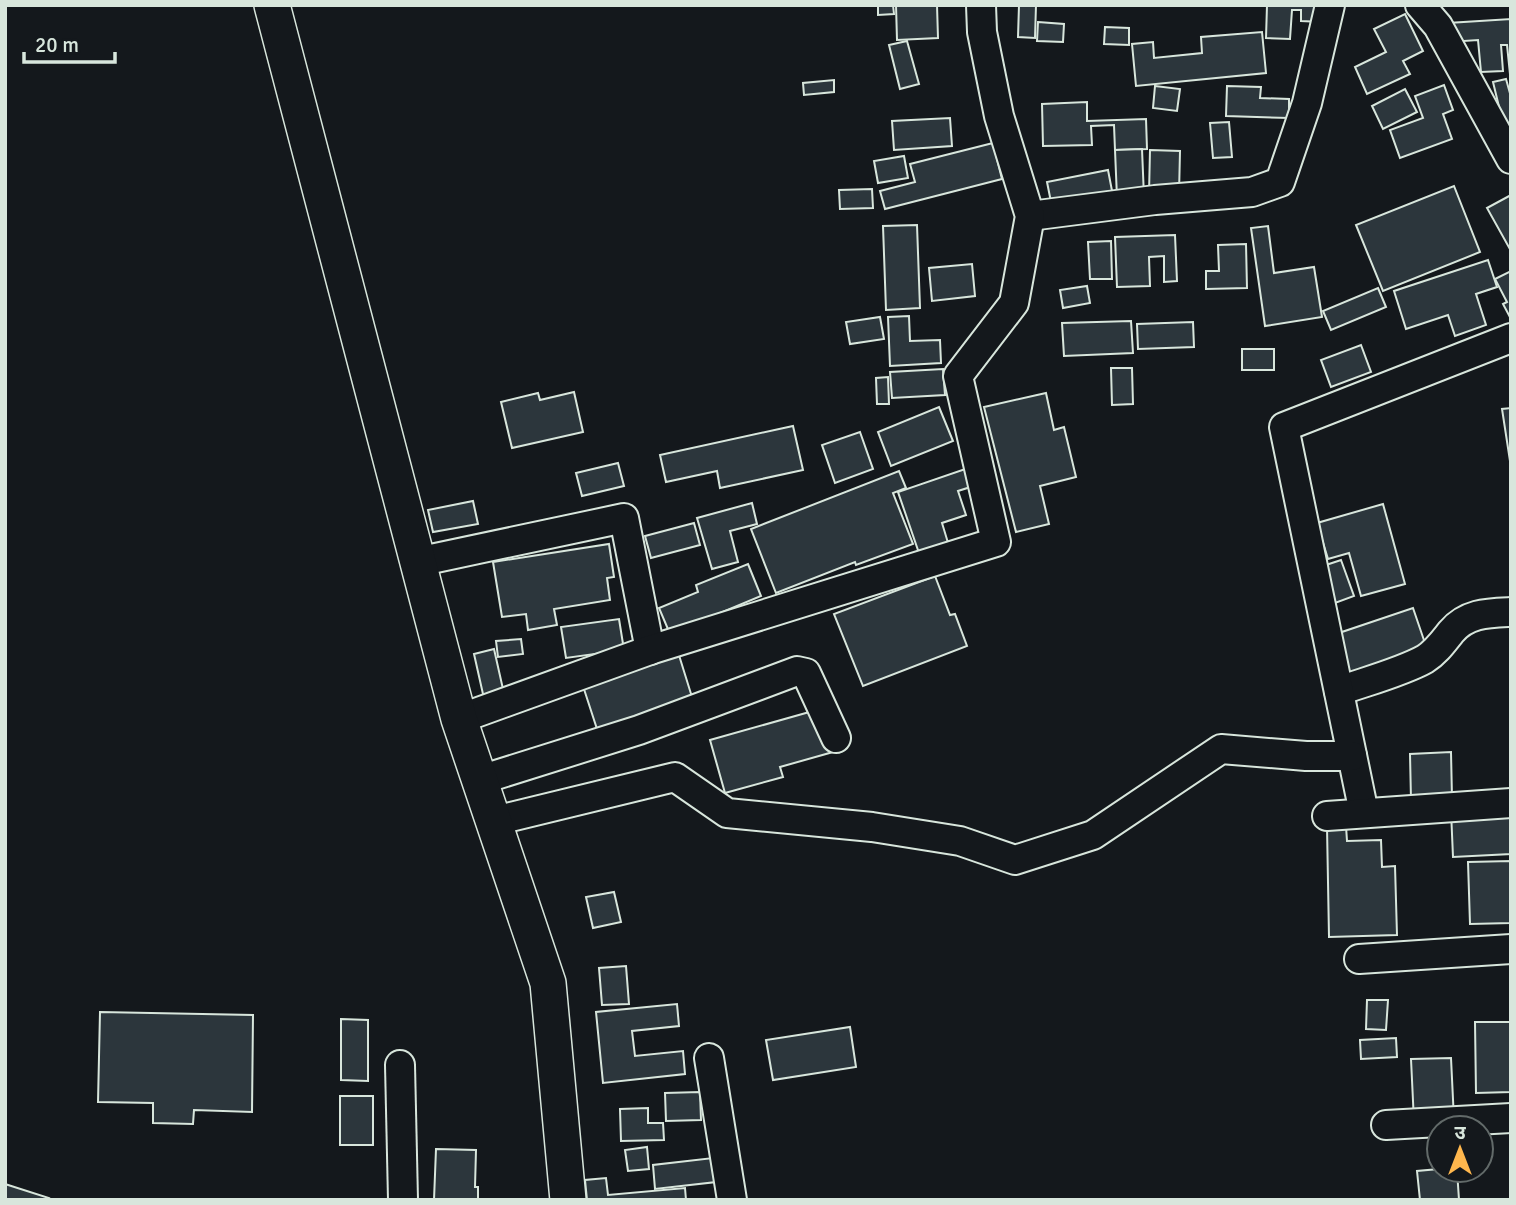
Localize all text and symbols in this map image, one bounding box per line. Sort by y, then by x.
scale bar [24,21,116,65]
text: 20 m [35,32,79,58]
north arrow [1425,1114,1495,1184]
text: उ [1454,1121,1466,1145]

